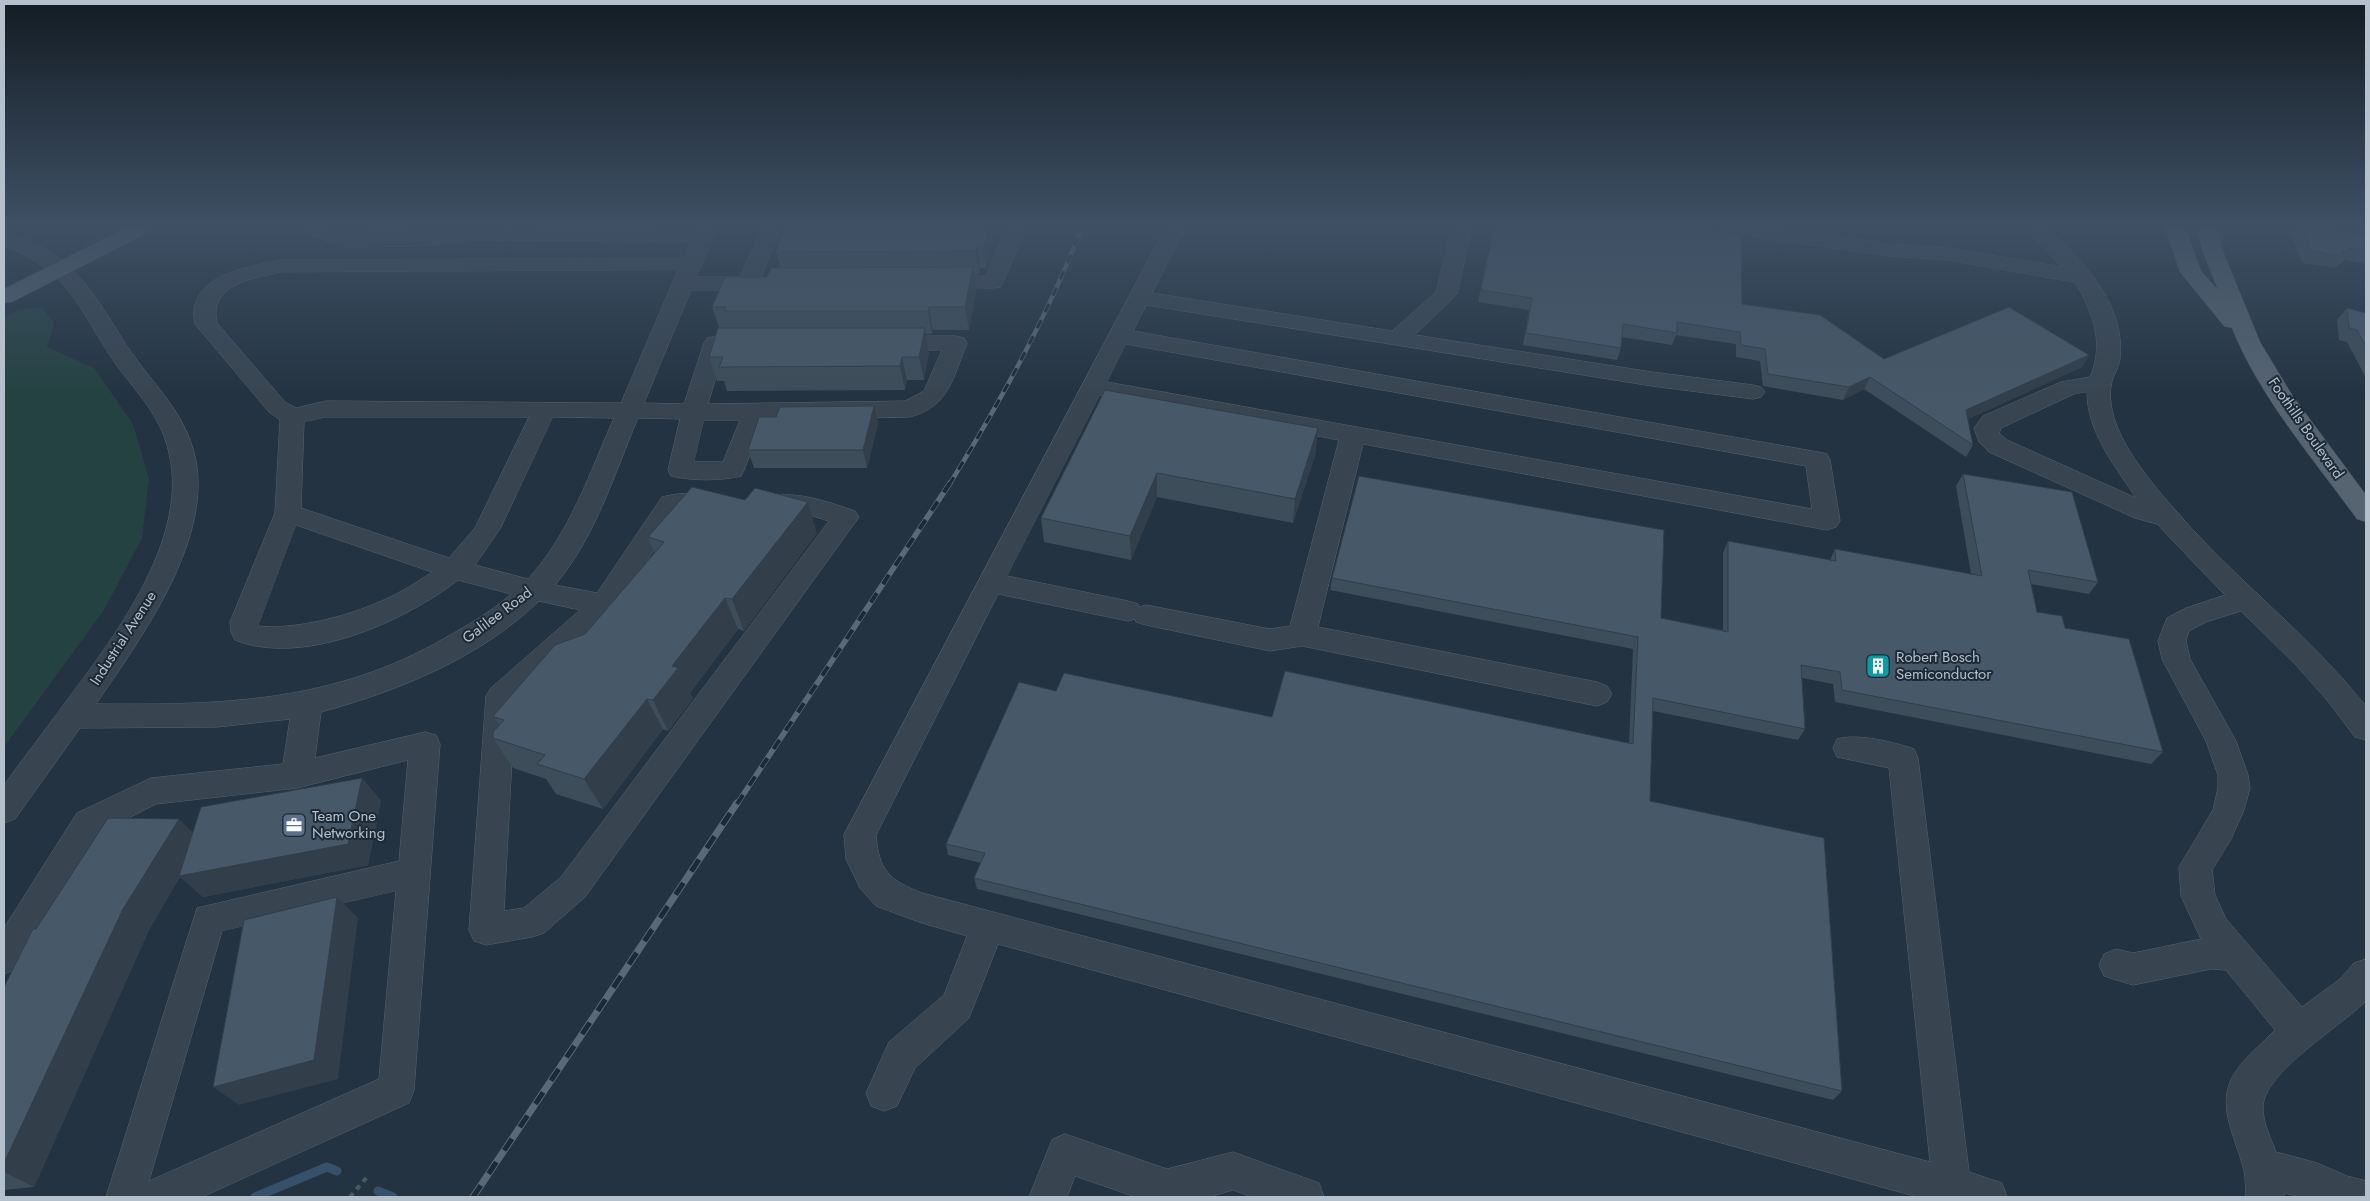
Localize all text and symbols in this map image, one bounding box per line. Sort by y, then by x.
street label: Foothills Boulevard [2263,373,2349,483]
street label: Galilee Road [458,582,536,648]
street label: Industrial Avenue [84,586,162,690]
place label: Robert Bosch Semiconductor [1896,646,1992,685]
building icon: Robert Bosch Semiconductor [1865,653,1891,679]
place label: Team One Networking [312,805,385,844]
office icon: Team One Networking [281,812,307,838]

